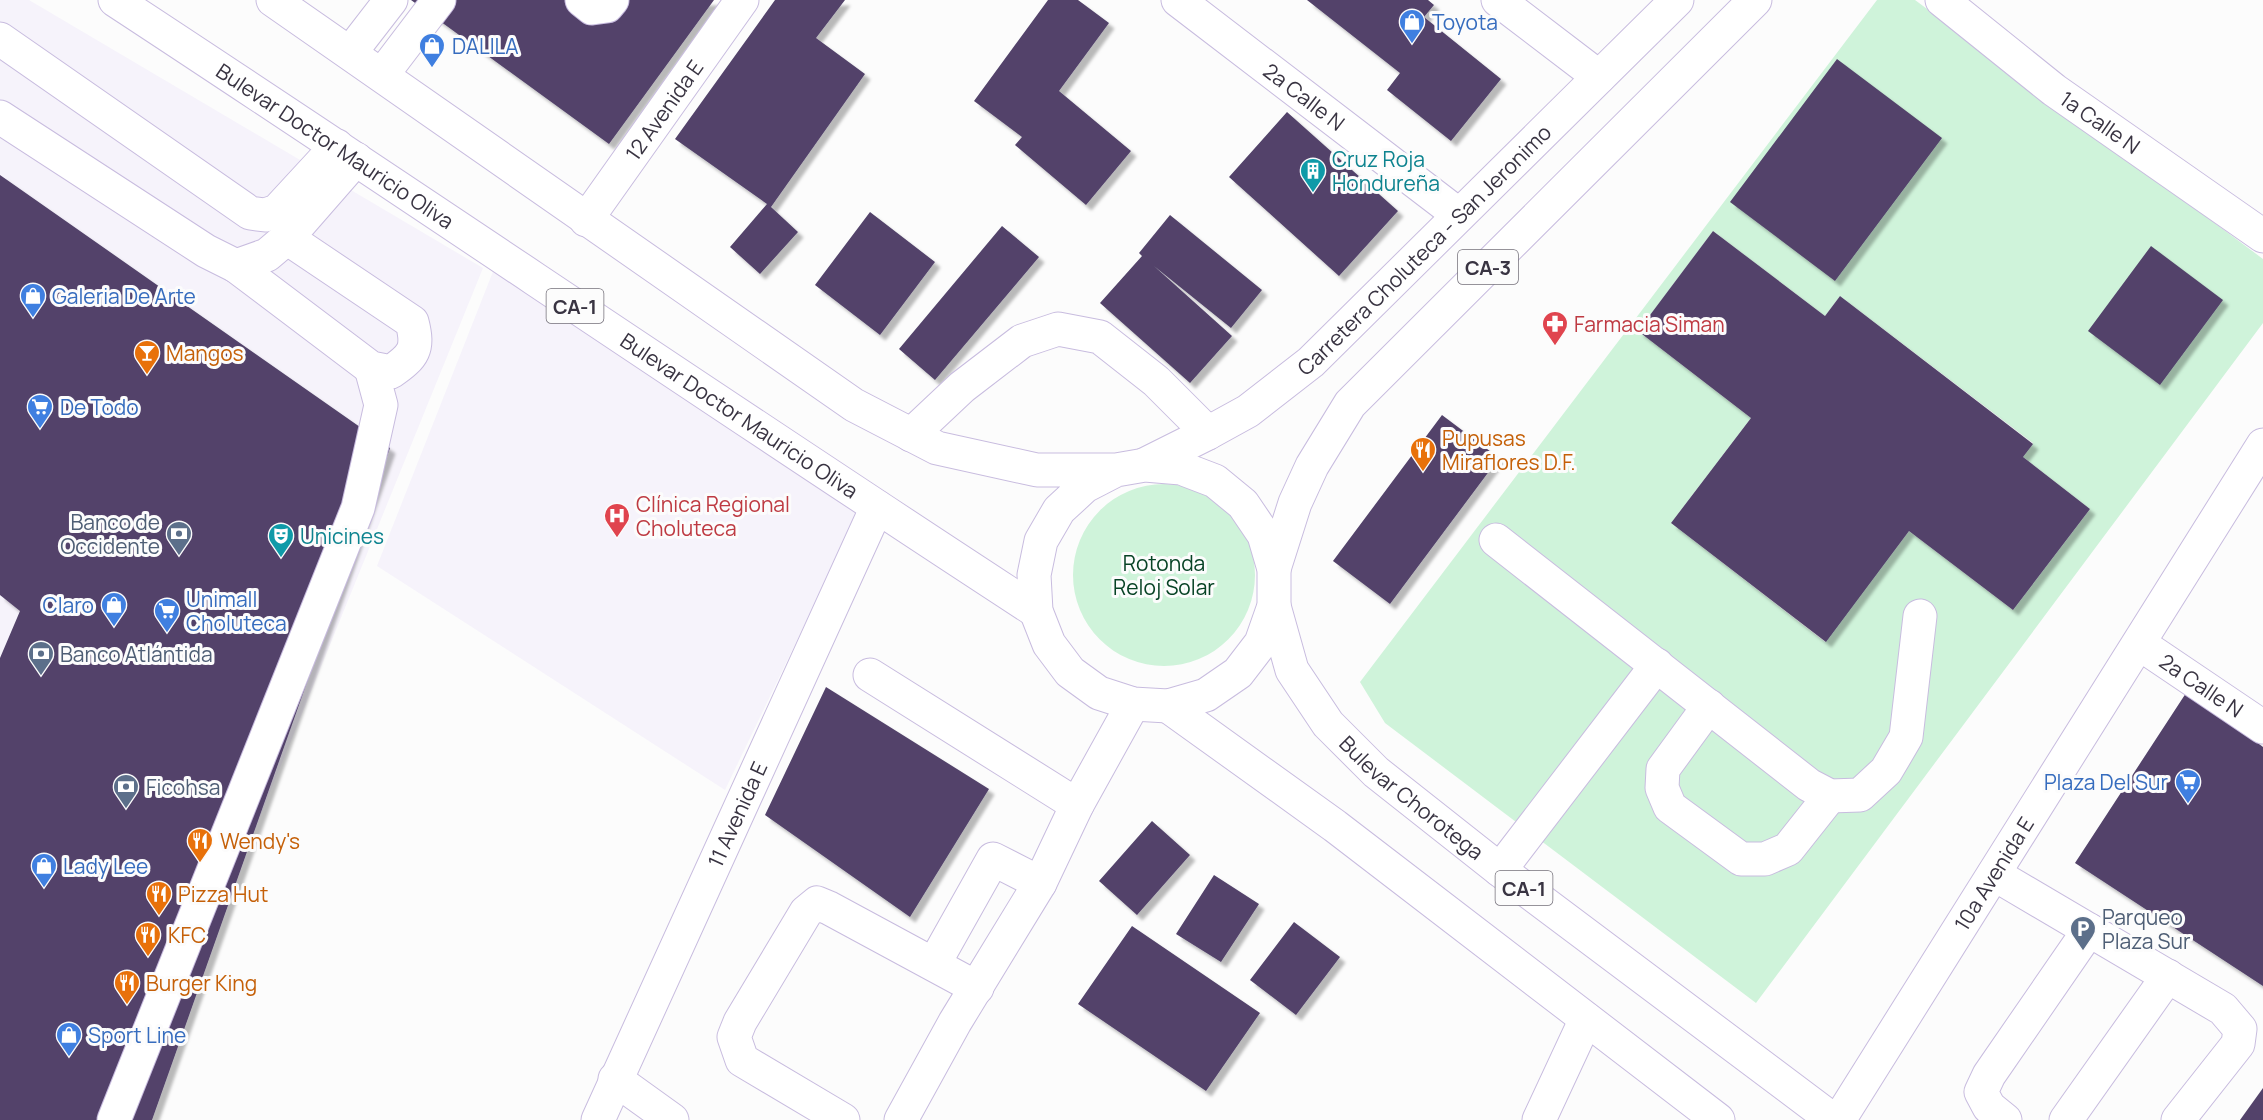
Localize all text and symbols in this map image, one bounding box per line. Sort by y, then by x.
shop icon: Toyota [1397,7,1427,45]
place label: Toyota [1432,8,1498,36]
shop icon: DALILA [417,31,447,69]
place label: DALILA [452,32,519,60]
street label: 12 Avenida E [619,54,709,166]
street label: Bulevar Doctor Mauricio Oliva [211,57,459,235]
street label: 2a Calle N [1258,57,1351,137]
street label: 1a Calle N [2055,85,2146,160]
street label: Carretera Choluteca - San Jeronimo [1292,118,1557,382]
place label: Cruz Roja Hondureña [1332,145,1440,197]
building icon: Cruz Roja Hondureña [1298,156,1328,194]
road number: CA-3 [1458,250,1518,284]
shop icon: Galeria De Arte [18,281,48,319]
place label: Galeria De Arte [52,282,196,310]
road number: CA-1 [546,289,604,323]
pharmacy icon: Farmacia Siman [1540,309,1570,347]
place label: Farmacia Siman [1574,310,1725,338]
street label: Bulevar Doctor Mauricio Oliva [615,326,864,505]
bar icon: Mangos [132,338,162,376]
place label: Mangos [166,339,244,367]
supermarket icon: De Todo [25,392,55,430]
place label: De Todo [60,393,139,421]
place label: Pupusas Miraflores D.F. [1442,424,1576,476]
restaurant icon: Pupusas Miraflores D.F. [1408,435,1438,473]
place label: Clínica Regional Choluteca [636,490,790,542]
hospital icon: Clínica Regional Choluteca [602,501,632,539]
place label: Banco de Occidente [60,508,160,560]
bank icon: Banco de Occidente [164,519,194,557]
theatre icon: Unicines [266,521,296,559]
place label: Unicines [300,522,384,550]
park label: Rotonda Reloj Solar [1113,549,1215,601]
place label: Unimall Choluteca [186,585,287,637]
shop icon: Claro [99,590,129,628]
place label: Claro [43,591,94,619]
supermarket icon: Unimall Choluteca [152,596,182,634]
bank icon: Banco Atlántida [26,639,56,677]
place label: Banco Atlántida [60,640,213,668]
street label: 2a Calle N [2154,647,2249,724]
street label: Bulevar Chorotega [1333,729,1490,866]
street label: 11 Avenida E [701,757,773,871]
supermarket icon: Plaza Del Sur [2173,767,2203,805]
place label: Plaza Del Sur [2044,768,2168,796]
bank icon: Ficohsa [111,772,141,810]
place label: Ficohsa [146,773,220,801]
street label: 10a Avenida E [1948,811,2040,936]
restaurant icon: Wendy's [185,826,215,864]
place label: Wendy's [220,827,300,855]
shop icon: Lady Lee [29,851,59,889]
place label: Lady Lee [63,852,148,880]
road number: CA-1 [1496,871,1552,905]
restaurant icon: Pizza Hut [144,879,174,917]
place label: Pizza Hut [178,880,268,908]
place label: Parqueo Plaza Sur [2102,903,2191,955]
parking icon: Parqueo Plaza Sur [2068,914,2098,952]
restaurant icon: KFC [133,920,163,958]
place label: KFC [168,921,206,949]
restaurant icon: Burger King [112,968,142,1006]
place label: Burger King [146,969,257,997]
shop icon: Sport Line [54,1020,84,1058]
place label: Sport Line [88,1021,186,1049]

